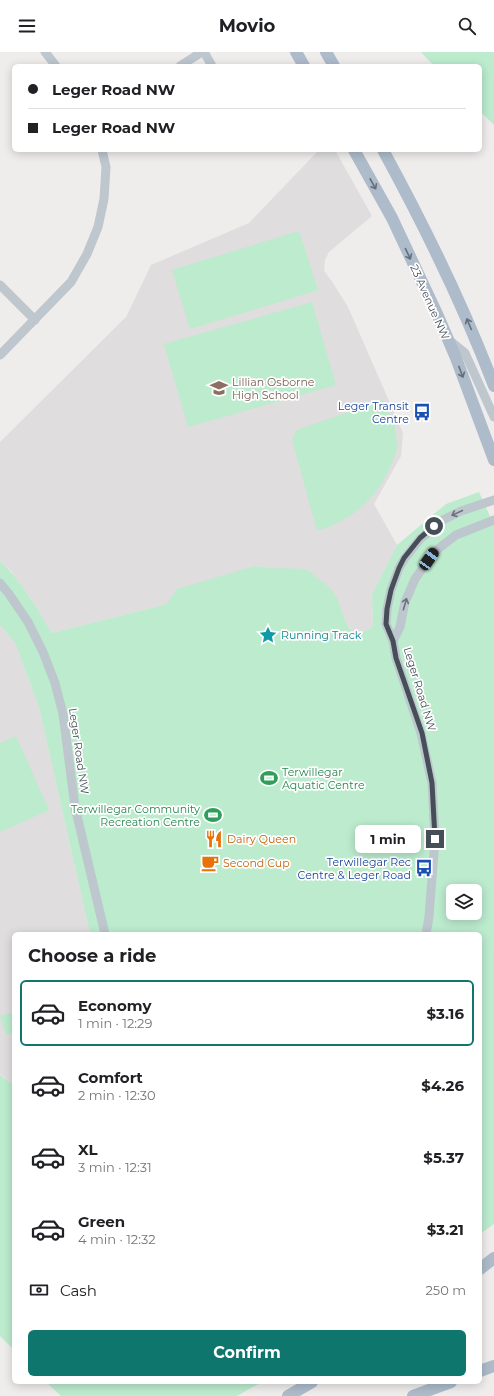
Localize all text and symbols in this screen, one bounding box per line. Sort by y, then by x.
icon: menu [16,15,38,37]
text: Movio [219,15,275,37]
icon: search [456,15,478,37]
text: Leger Road NW [52,80,175,99]
text: Leger Road NW [52,118,175,137]
one-way arrow [369,178,377,190]
one-way arrow [405,247,412,259]
street label: 23 Avenue NW [407,262,453,342]
one-way arrow [465,318,472,330]
one-way arrow [458,366,466,378]
place label: Lillian Osborne High School [232,375,315,402]
school or university icon: Lillian Osborne High School [209,378,229,398]
place label: Leger Transit Centre [338,399,410,426]
bus stop icon: Leger Transit Centre [412,402,432,422]
one-way arrow [452,510,464,517]
route start [425,517,443,535]
car [417,546,441,572]
one-way arrow [402,598,409,611]
place icon: Running Track [258,625,278,645]
place label: Running Track [281,628,362,642]
street label: Leger Road NW [401,645,439,733]
street label: Leger Road NW [66,707,92,795]
place label: Terwillegar Aquatic Centre [282,765,365,792]
sports icon: Terwillegar Aquatic Centre [259,768,279,788]
place label: Terwillegar Community Recreation Centre [71,802,200,829]
sports icon: Terwillegar Community Recreation Centre [203,805,223,825]
callout: 1 min [355,825,421,853]
restaurant icon: Dairy Queen [204,829,224,849]
route end [426,830,444,848]
text: 1 min [370,831,406,847]
place label: Dairy Queen [227,832,296,846]
cafe icon: Second Cup [200,853,220,873]
place label: Terwillegar Rec Centre & Leger Road [298,855,411,882]
place label: Second Cup [223,856,290,870]
bus stop icon: Terwillegar Rec Centre & Leger Road [414,858,434,878]
map controls [446,884,482,920]
button: layers [446,884,482,920]
text: Choose a ride [28,945,156,967]
icon: car [30,995,66,1031]
text: Economy [78,996,151,1015]
text: $3.16 [426,1004,464,1023]
text: 1 min · 12:29 [78,1015,152,1031]
icon: car [30,1067,66,1103]
text: Comfort [78,1068,143,1087]
text: $4.26 [421,1076,464,1095]
text: 2 min · 12:30 [78,1087,156,1103]
icon: car [30,1139,66,1175]
text: XL [78,1140,97,1159]
text: $5.37 [423,1148,464,1167]
text: 3 min · 12:31 [78,1159,152,1175]
icon: car [30,1211,66,1247]
text: Green [78,1212,125,1231]
text: $3.21 [427,1220,464,1239]
text: 4 min · 12:32 [78,1231,156,1247]
icon: cash [28,1279,50,1301]
text: Cash [60,1281,97,1300]
text: 250 m [425,1282,466,1298]
button: Confirm [28,1330,466,1376]

